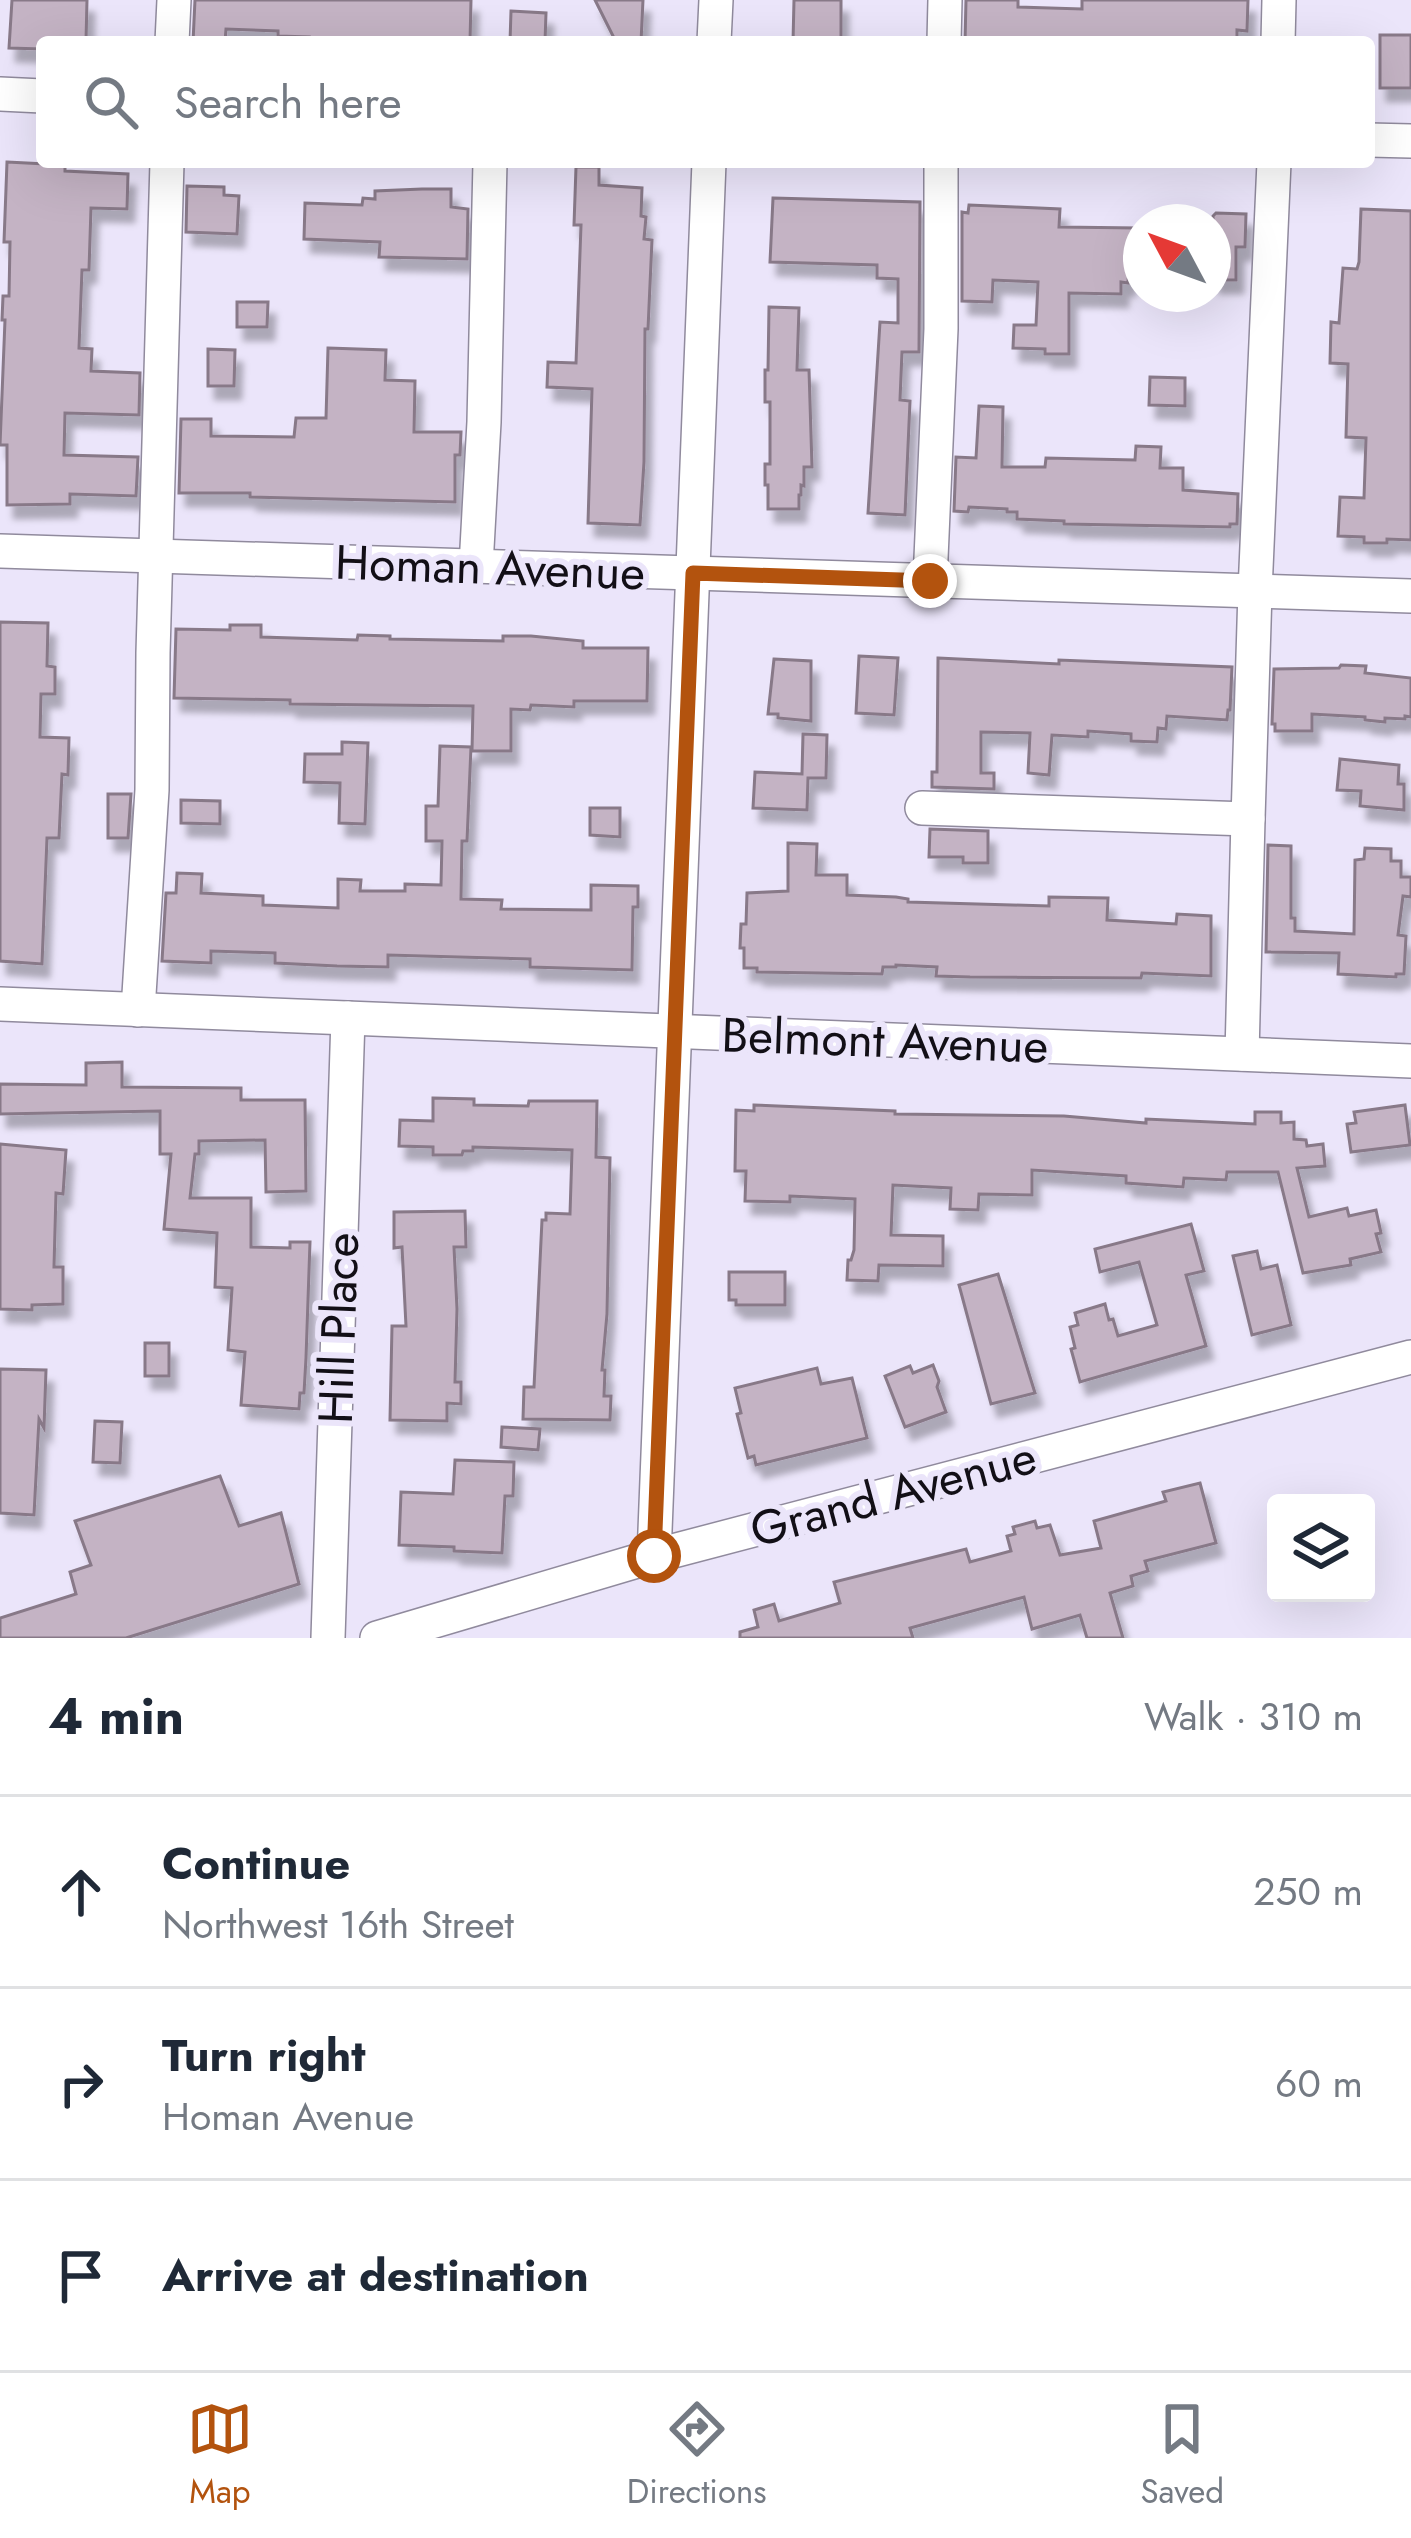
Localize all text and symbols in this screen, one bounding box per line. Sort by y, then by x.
search box [36,36,1375,168]
icon: search [78,69,144,135]
text: Search here [174,70,402,135]
north arrow [1123,204,1231,312]
street label: Homan Avenue [334,528,646,607]
route end [903,554,957,608]
street label: Belmont Avenue [720,1000,1050,1081]
street label: Hill Place [301,1231,376,1425]
street label: Grand Avenue [743,1422,1044,1565]
map controls [1267,1494,1375,1602]
button: layers [1267,1494,1375,1602]
route start [627,1529,681,1583]
text: 4 min [48,1679,184,1753]
text: Walk · 310 m [1144,1688,1363,1745]
text: Continue [162,1831,350,1896]
icon: ahead [48,1859,114,1925]
text: 250 m [1253,1863,1363,1920]
text: Northwest 16th Street [162,1896,514,1953]
text: Turn right [162,2023,366,2088]
icon: right [48,2051,114,2117]
text: 60 m [1275,2055,1363,2112]
text: Homan Avenue [162,2088,414,2145]
icon: arrive [48,2243,114,2309]
text: Arrive at destination [162,2243,589,2308]
tab: Map [187,2396,253,2515]
tab: Directions [627,2396,767,2515]
tab: Saved [1140,2396,1224,2515]

